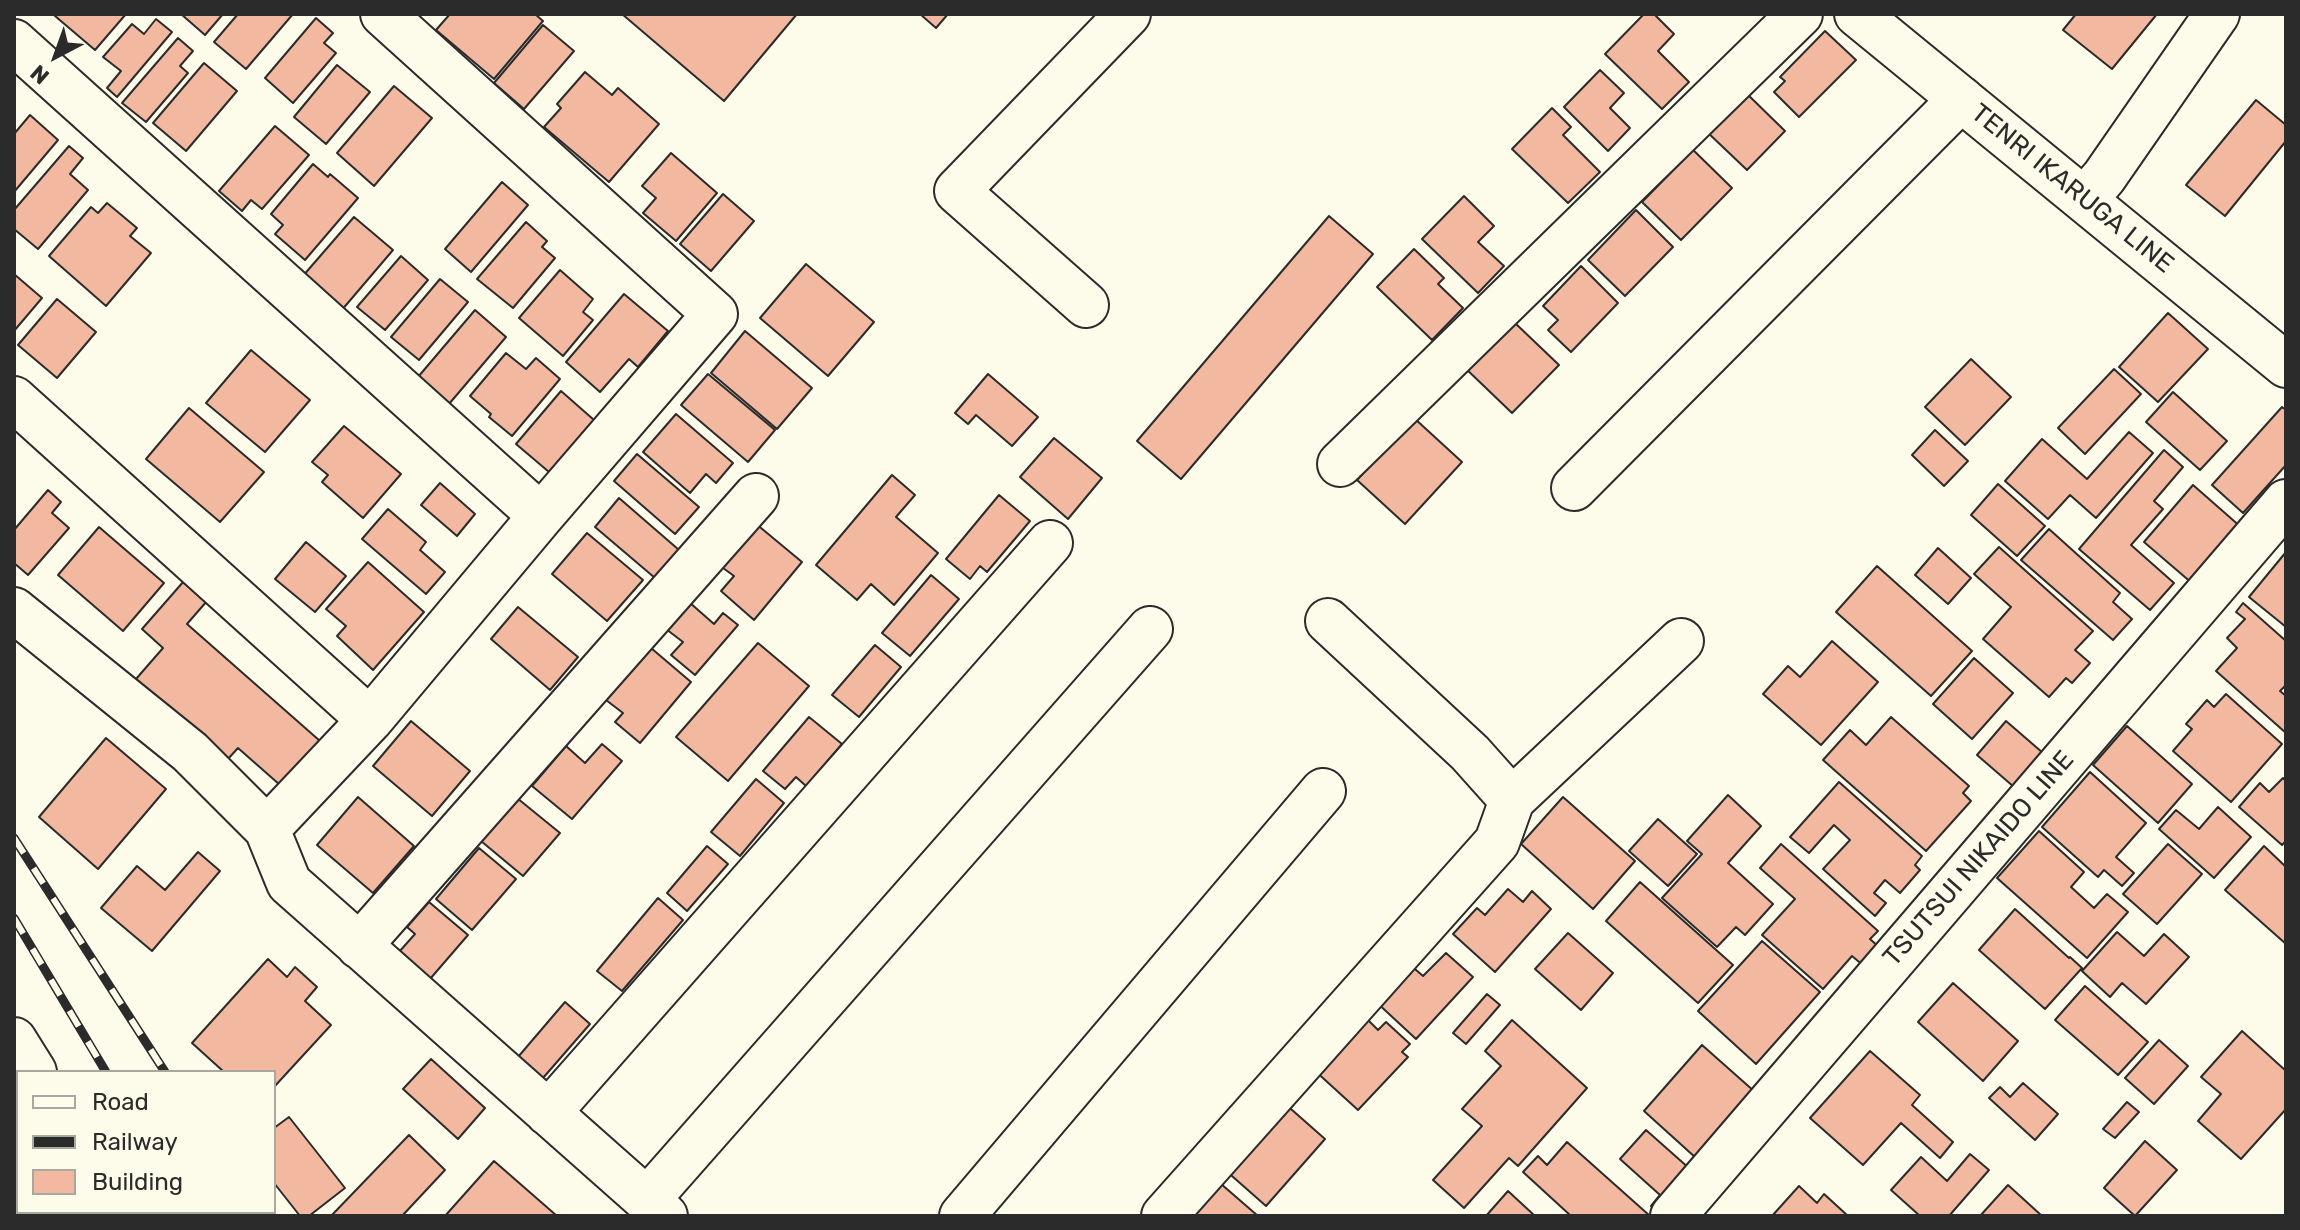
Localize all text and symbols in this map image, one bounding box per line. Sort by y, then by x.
north arrow [16,16,96,96]
text: N [25,59,55,90]
street label: TENRI IKARUGA LINE [1964,98,2180,280]
street label: TSUTSUI NIKAIDO LINE [1877,745,2081,973]
legend [16,1070,276,1214]
text: Road [92,1088,149,1116]
text: Railway [92,1128,178,1156]
text: Building [92,1168,183,1196]

